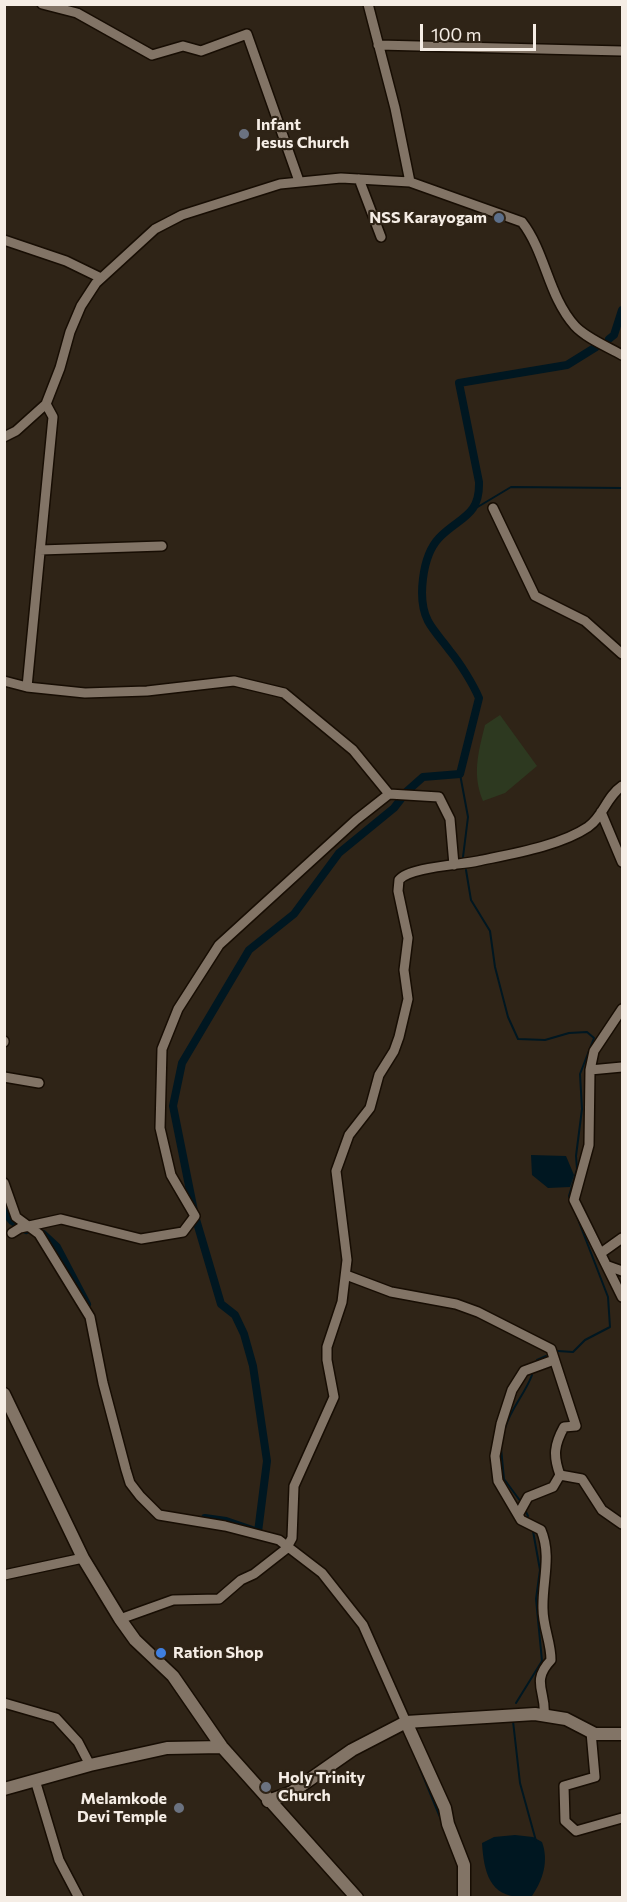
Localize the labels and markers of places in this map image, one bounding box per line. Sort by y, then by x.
place label: Infant Jesus Church [256,115,349,153]
marker: Infant Jesus Church [237,127,251,141]
place label: NSS Karayogam [369,208,487,228]
marker: NSS Karayogam [492,211,506,225]
place label: Ration Shop [173,1643,263,1663]
marker: Ration Shop [154,1646,168,1660]
place label: Holy Trinity Church [278,1768,365,1806]
marker: Holy Trinity Church [259,1780,273,1794]
place label: Melamkode Devi Temple [77,1789,167,1827]
marker: Melamkode Devi Temple [172,1801,186,1815]

